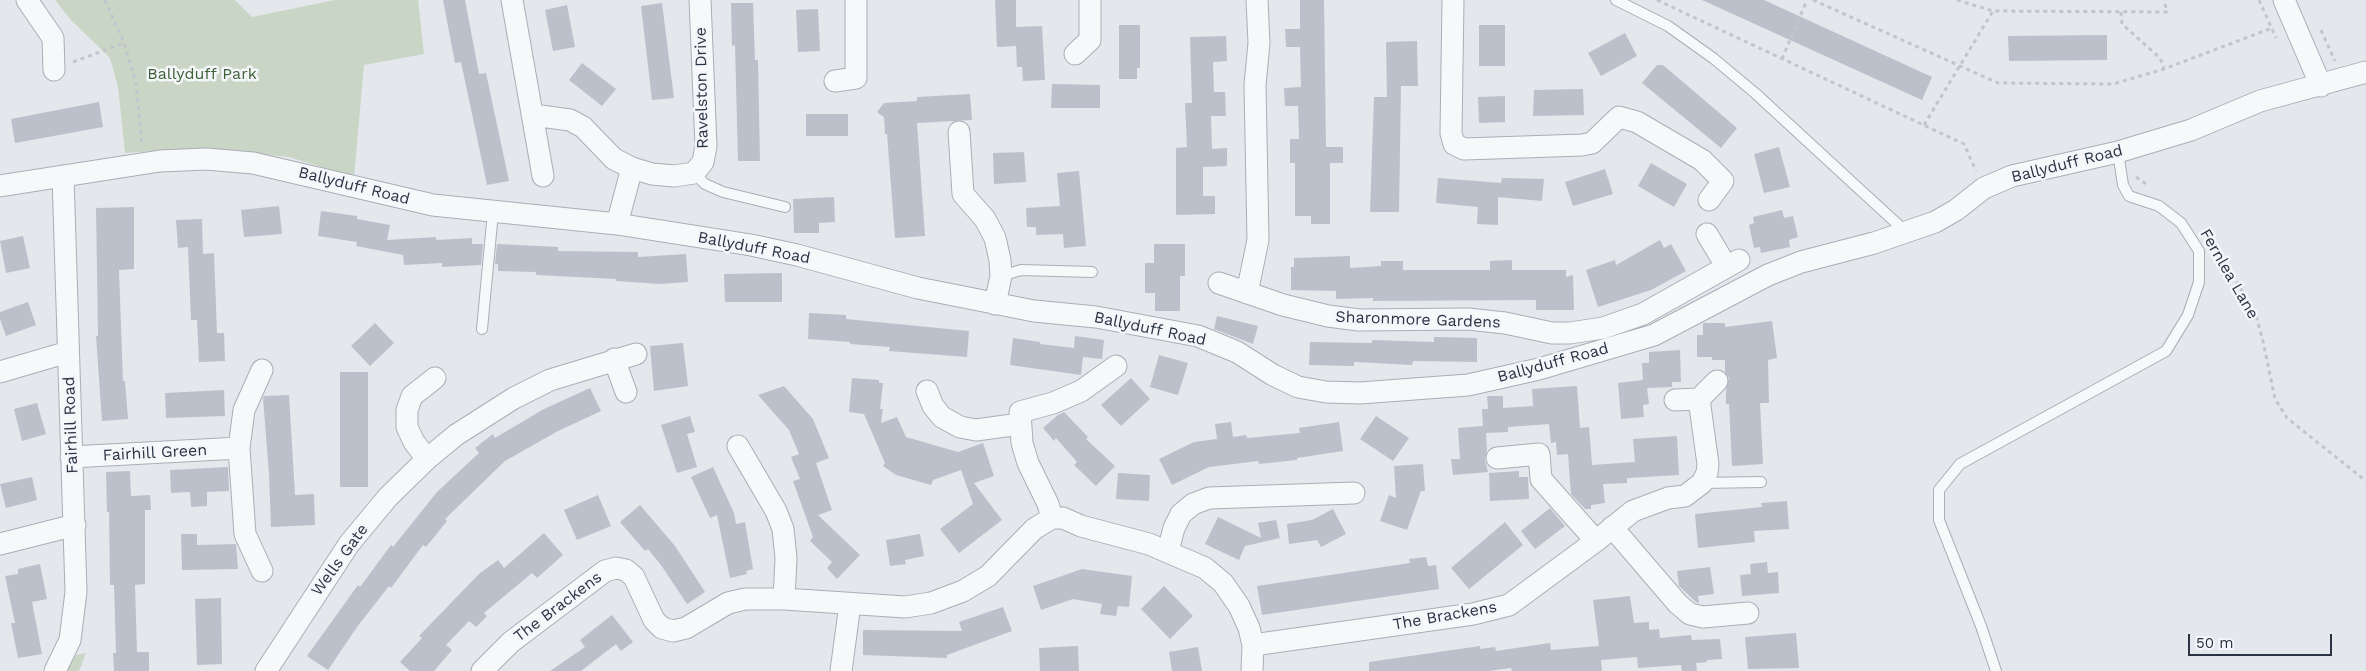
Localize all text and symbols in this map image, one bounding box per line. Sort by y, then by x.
street label: Ravelston Drive [691,27,713,149]
park label: Ballyduff Park [147,64,257,84]
street label: Ballyduff Road [2009,141,2125,187]
street label: Ballyduff Road [296,163,412,209]
street label: Fernlea Lane [2195,225,2263,323]
street label: Ballyduff Road [696,228,812,268]
street label: Ballyduff Road [1092,308,1208,350]
street label: Sharonmore Gardens [1335,308,1501,332]
street label: Ballyduff Road [1495,339,1611,387]
street label: Fairhill Road [60,376,82,474]
street label: Fairhill Green [102,441,208,465]
street label: Wells Gate [308,520,372,600]
street label: The Brackens [510,568,606,646]
street label: The Brackens [1392,597,1498,635]
scale bar [2191,624,2335,656]
text: 50 m [2196,634,2233,652]

